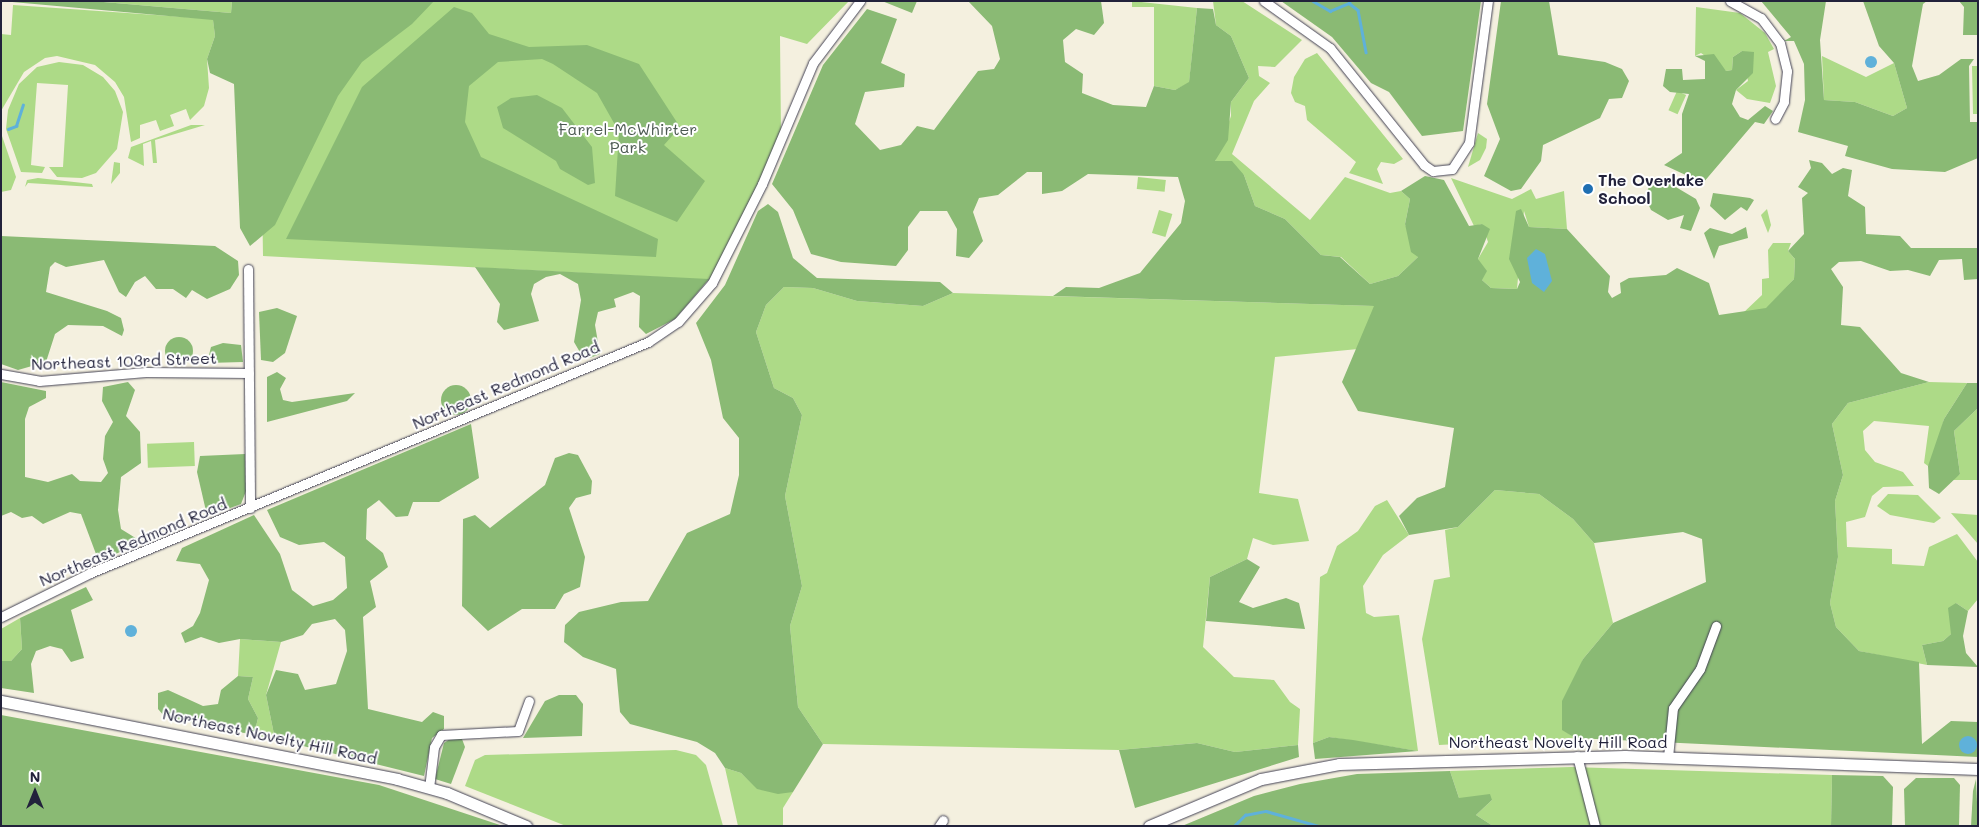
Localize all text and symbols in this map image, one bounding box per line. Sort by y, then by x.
park label: Farrel-McWhirter Park [559,119,697,157]
place label: The Overlake School [1598,170,1704,208]
marker: The Overlake School [1582,183,1594,195]
street label: Northeast Redmond Road [409,337,603,433]
street label: Northeast 103rd Street [31,348,217,374]
street label: Northeast Redmond Road [36,494,230,590]
street label: Northeast Novelty Hill Road [161,704,379,768]
street label: Northeast Novelty Hill Road [1449,732,1667,752]
north arrow [10,767,60,817]
text: N [30,767,40,786]

